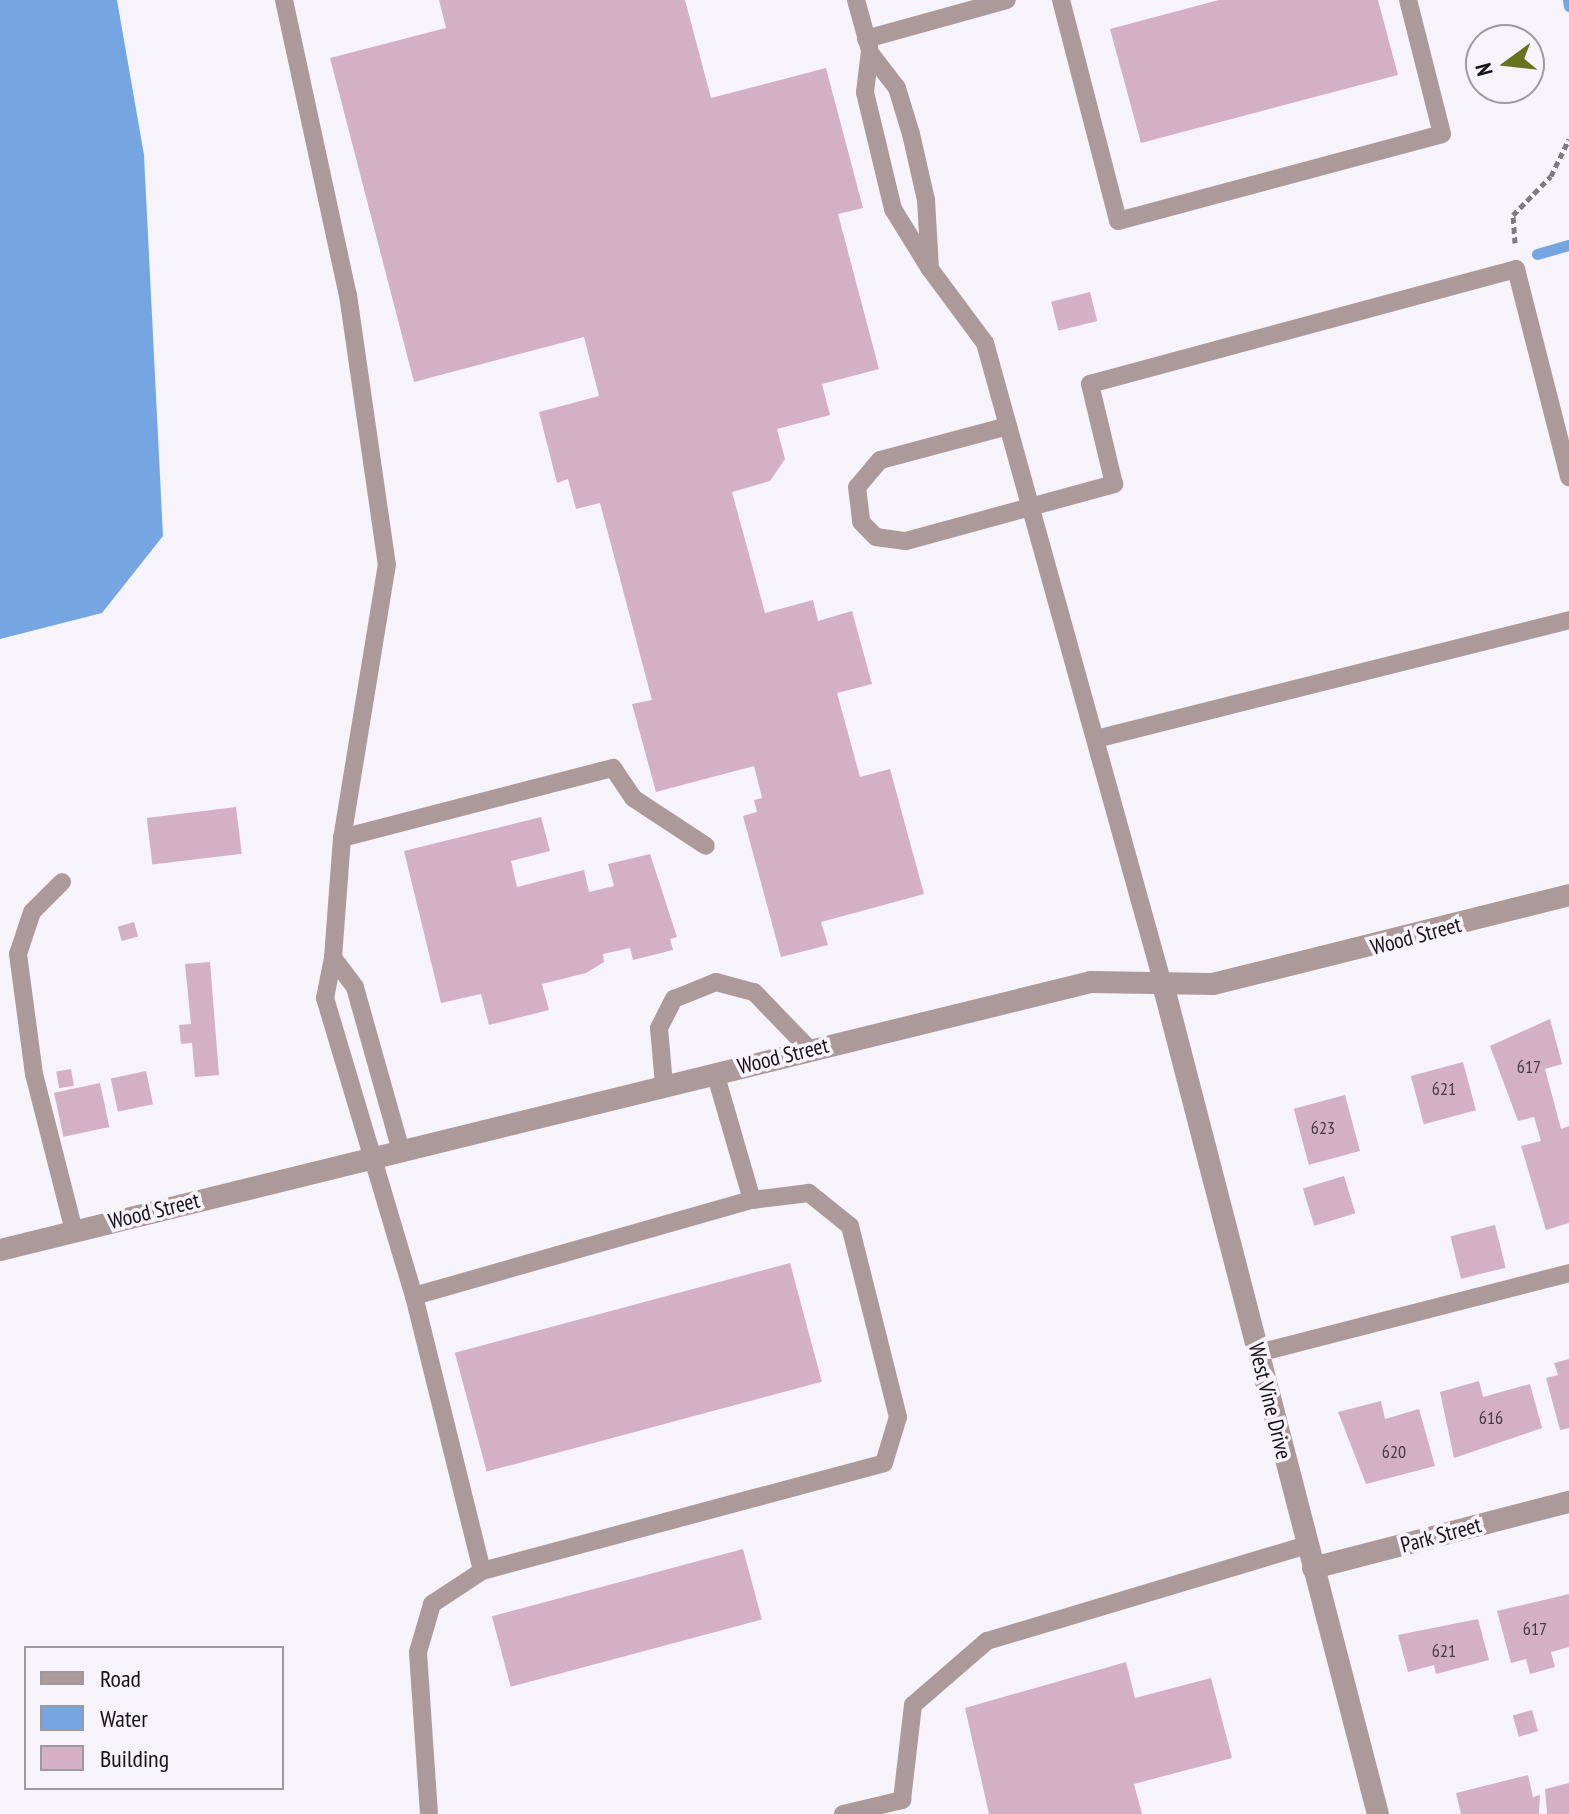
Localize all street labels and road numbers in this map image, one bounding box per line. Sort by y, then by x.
street label: Wood Street [1368,911,1464,961]
street label: Wood Street [735,1032,831,1080]
street label: Wood Street [106,1187,202,1235]
street label: West Vine Drive [1243,1340,1297,1462]
street label: Park Street [1398,1512,1484,1558]

